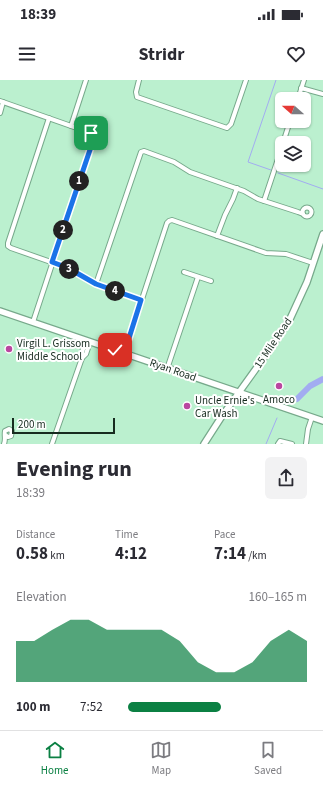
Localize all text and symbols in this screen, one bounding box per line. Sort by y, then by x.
text: 18:39 [20,4,56,25]
text: Stridr [138,42,185,67]
icon: menu [16,43,38,65]
icon: heart [285,43,307,65]
north arrow [275,92,311,128]
map controls [275,92,311,172]
pin [74,116,108,150]
icon: arrive [80,122,102,144]
button: layers [275,136,311,172]
pin: 1 [69,171,89,191]
text: 1 [76,173,82,188]
pin: 2 [53,220,73,240]
text: 2 [60,222,66,237]
pin: 3 [59,259,79,279]
text: 3 [66,261,72,276]
pin: 4 [105,281,125,301]
text: 4 [112,283,118,298]
street label: 15 Mile Road [251,315,295,371]
pin [98,333,132,367]
place label: Virgil L. Grissom Middle School [17,336,90,364]
icon: check [104,339,126,361]
marker: Virgil L. Grissom Middle School [4,344,14,354]
street label: Ryan Road [148,355,198,385]
marker: Amoco [274,381,284,391]
place label: Amoco [263,392,295,407]
place label: Uncle Ernie's Car Wash [195,393,255,421]
marker: Uncle Ernie's Car Wash [182,401,192,411]
scale bar [12,416,115,435]
text: 200 m [18,417,46,432]
text: Evening run [16,453,132,485]
button: share [265,457,307,499]
text: 18:39 [16,484,45,502]
text: Distance [16,527,55,542]
text: Time [115,527,138,542]
text: Pace [214,527,236,542]
text: 0.58 [16,542,48,566]
text: 4:12 [115,542,147,566]
text: 7:14 [214,542,246,566]
text: km [48,548,65,563]
text: /km [246,548,267,563]
text: Elevation [16,588,67,606]
text: 160–165 m [249,588,307,606]
text: 100 m [16,698,50,716]
text: 7:52 [80,698,103,716]
tab: Home [41,739,69,778]
tab: Map [150,739,172,778]
tab: Saved [254,739,282,778]

